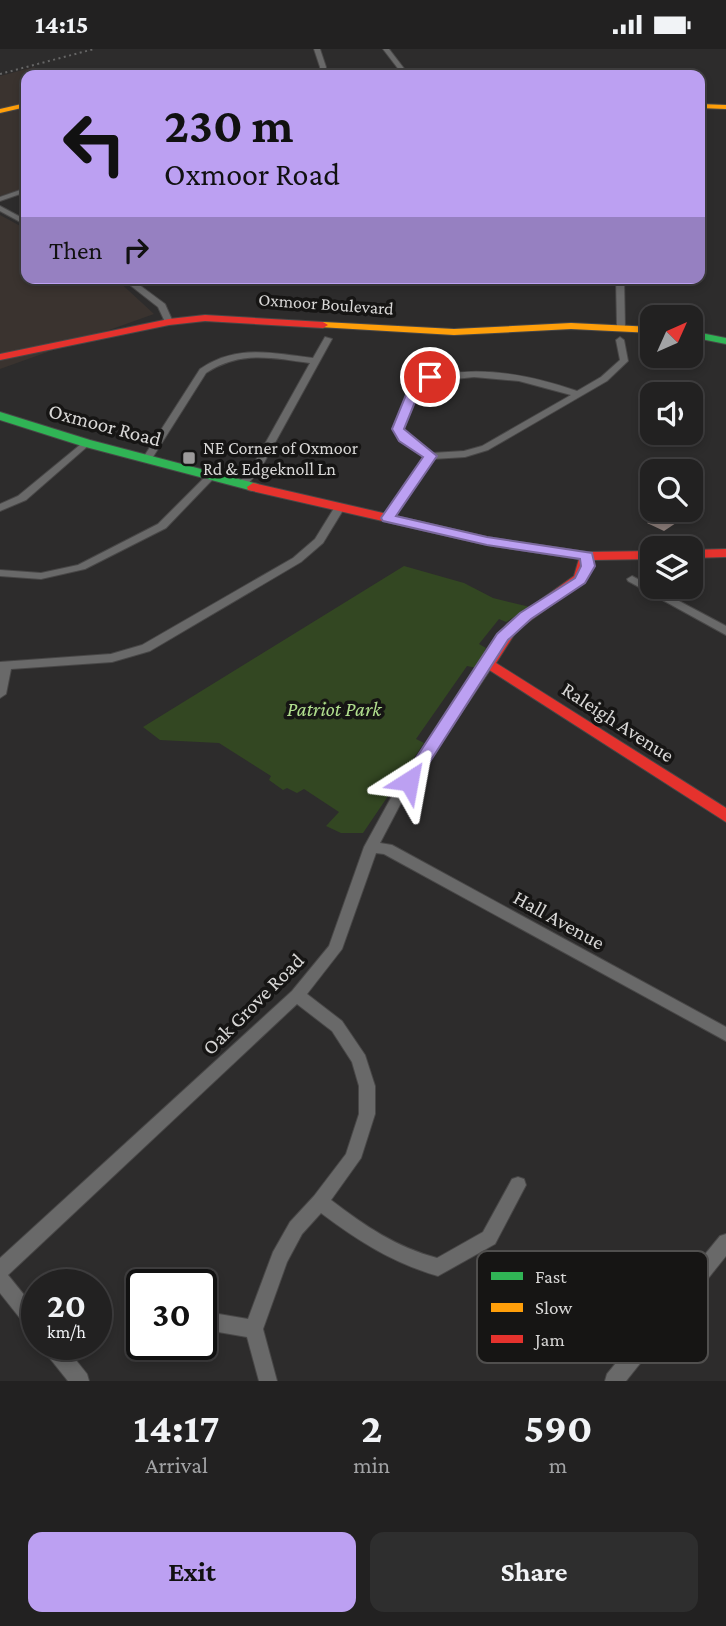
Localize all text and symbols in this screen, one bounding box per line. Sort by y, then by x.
text: 14:15 [35,10,88,39]
icon: left [49,98,140,189]
text: 230 m [164,98,294,153]
text: Oxmoor Road [164,156,340,192]
icon: right [117,231,155,269]
text: Then [49,236,103,265]
street label: Oxmoor Boulevard [258,289,395,319]
north arrow [640,305,704,367]
map controls [640,305,703,599]
pin [400,347,460,407]
icon: arrive [411,358,449,396]
button: sound [640,382,703,445]
street label: Oxmoor Road [46,398,164,452]
place label: NE Corner of Oxmoor Rd & Edgeknoll Ln [203,438,359,479]
marker: NE Corner of Oxmoor Rd & Edgeknoll Ln [181,450,197,466]
button: search [640,459,703,522]
button: layers [640,536,703,599]
street label: Raleigh Avenue [558,677,678,767]
park label: Patriot Park [287,697,382,721]
position arrow [372,744,446,818]
street label: Hall Avenue [509,885,609,955]
street label: Oak Grove Road [197,948,309,1060]
legend [477,1251,708,1363]
text: Fast [535,1266,567,1287]
speed limit sign: 30 [126,1269,217,1360]
text: 20 [47,1286,86,1325]
text: Slow [535,1297,572,1318]
text: km/h [47,1322,86,1342]
text: Jam [533,1329,565,1350]
text: 14:17 [134,1404,220,1451]
text: 2 [361,1404,382,1451]
text: 590 [524,1404,592,1451]
text: Arrival [145,1452,208,1478]
text: min [353,1452,390,1478]
text: m [549,1452,567,1478]
button: Exit [28,1532,356,1612]
button: Share [370,1532,698,1612]

